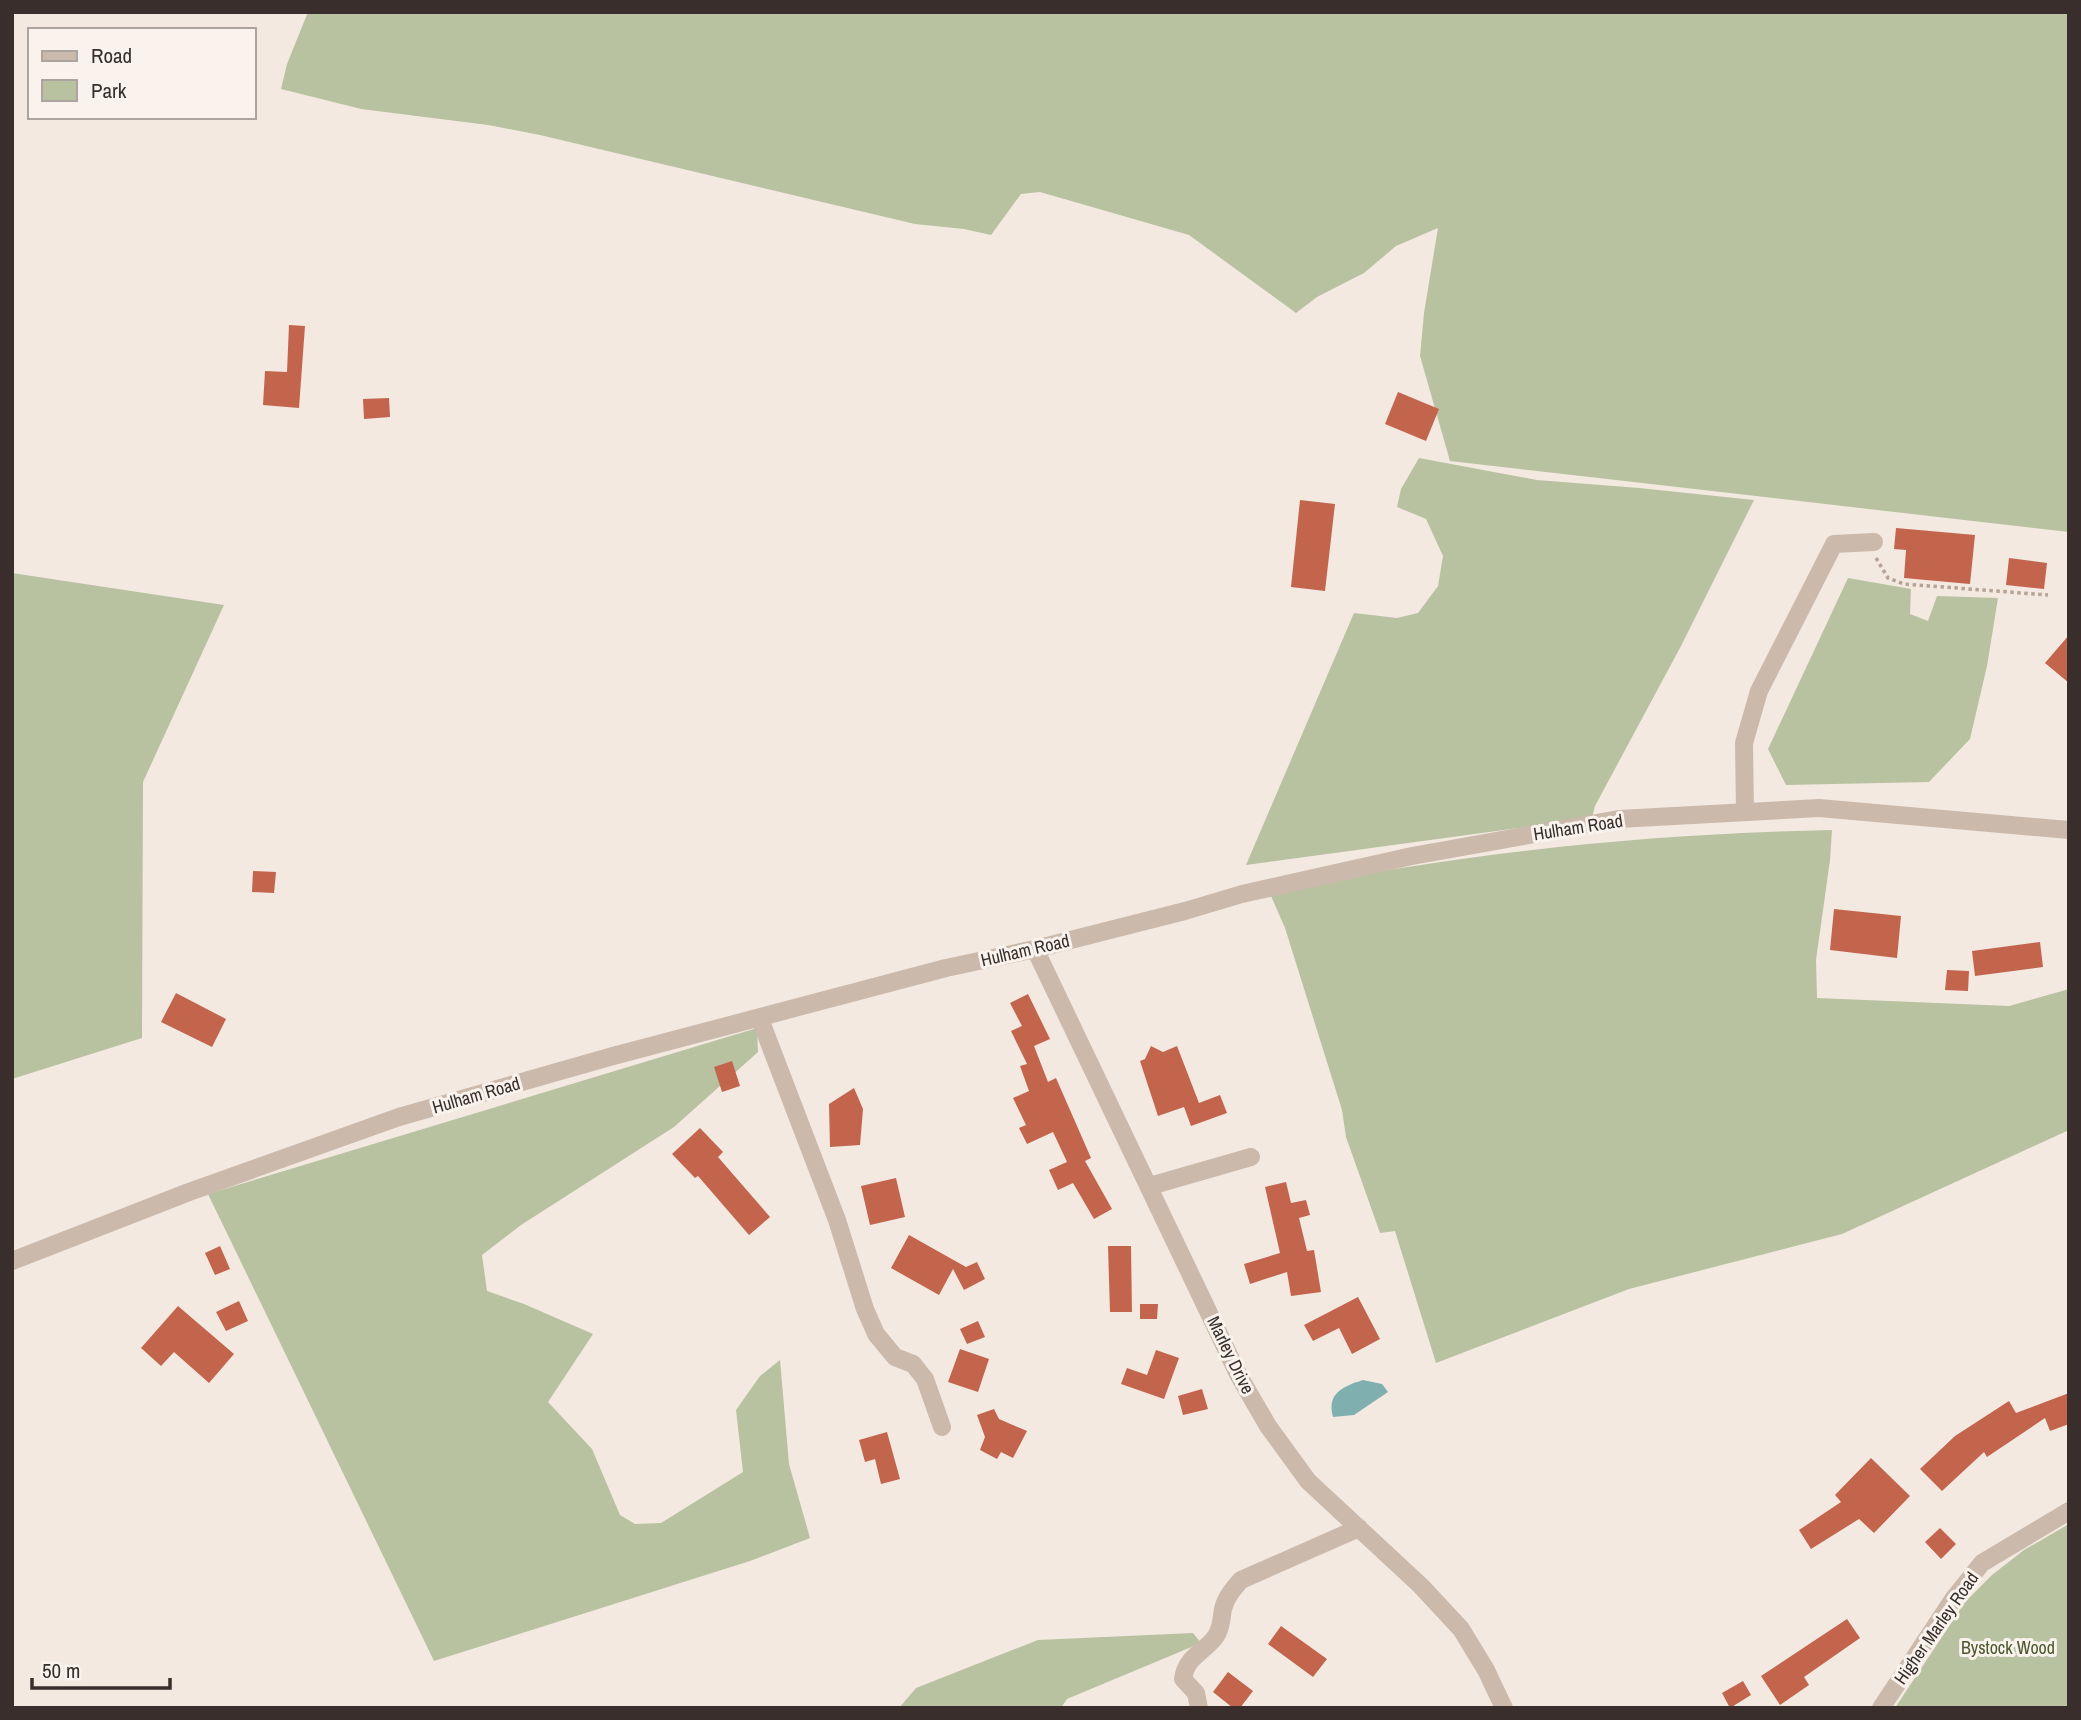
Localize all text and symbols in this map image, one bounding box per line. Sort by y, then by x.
legend [28,28,256,119]
text: Road [91,41,132,70]
text: Park [91,76,127,105]
street label: Hulham Road [1531,808,1625,846]
street label: Hulham Road [978,928,1072,972]
street label: Hulham Road [429,1071,523,1119]
street label: Marley Drive [1201,1312,1261,1398]
street label: Higher Marley Road [1888,1567,1984,1689]
park label: Bystock Wood [1961,1635,2055,1660]
scale bar [32,1646,170,1690]
text: 50 m [42,1656,80,1685]

